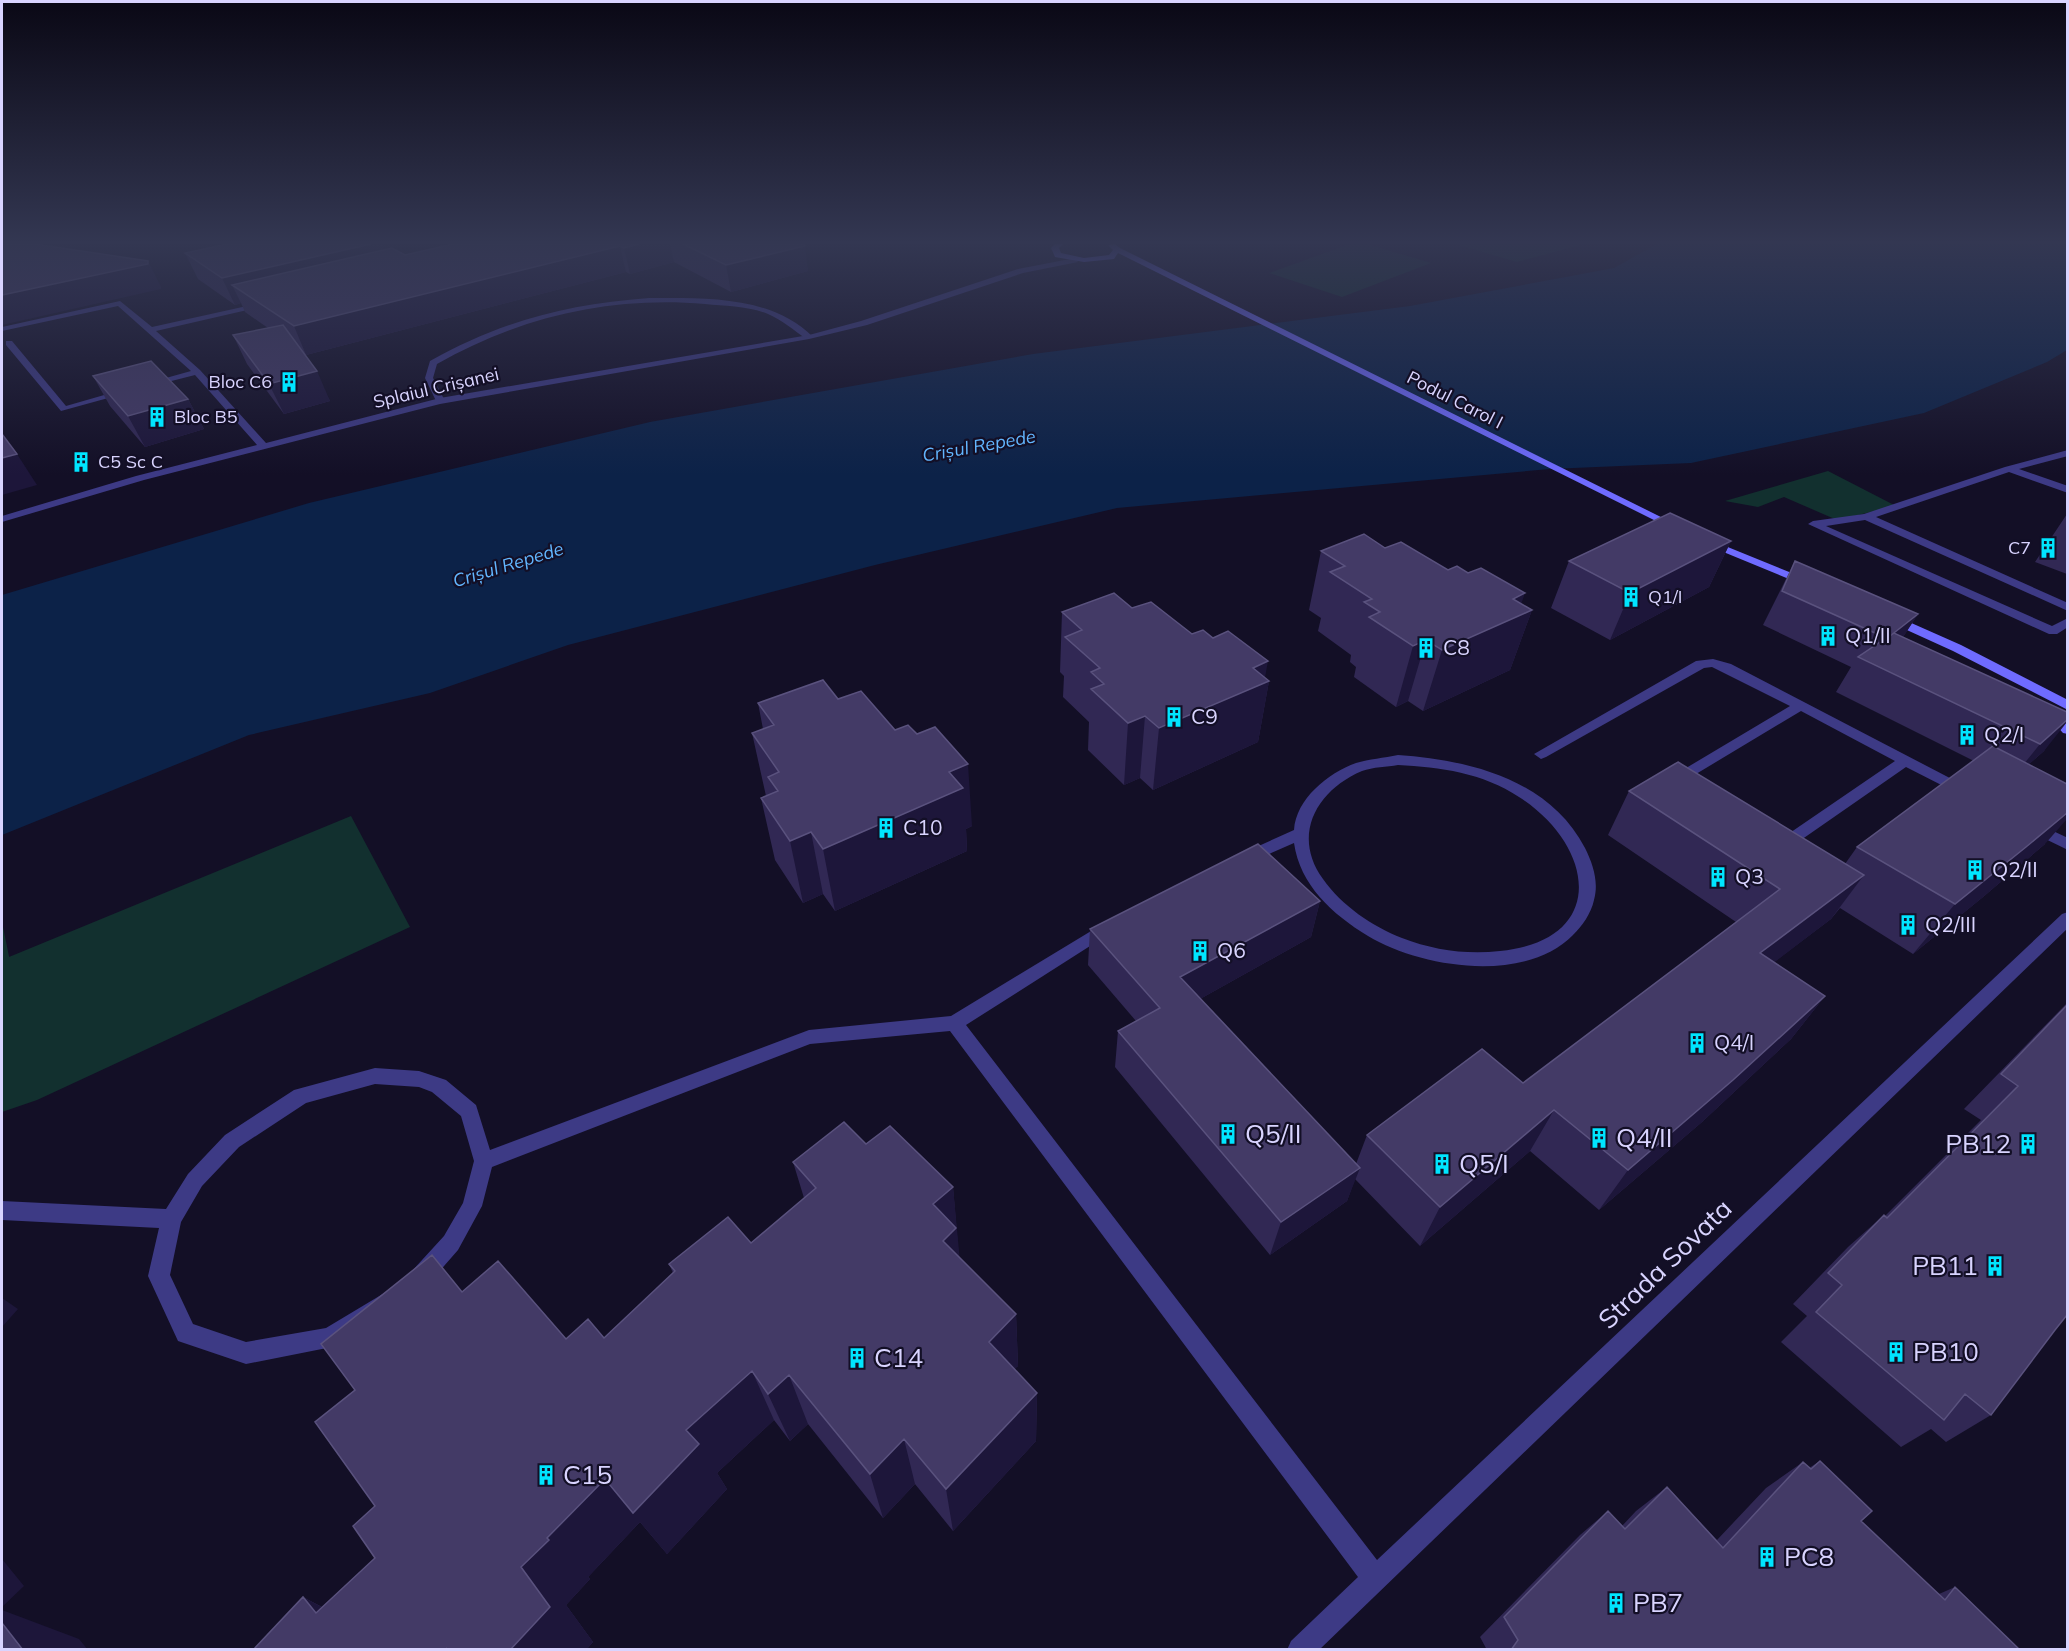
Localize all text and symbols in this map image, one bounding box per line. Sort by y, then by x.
street label: Splaiul Crișanei [371,362,501,413]
street label: Podul Carol I [1403,365,1507,434]
place label: Bloc C6 [208,370,272,393]
building icon: Bloc C6 [277,370,301,394]
building icon: Bloc B5 [145,405,169,429]
place label: Bloc B5 [174,405,238,428]
water label: Crișul Repede [920,424,1038,467]
building icon: C5 Sc C [69,450,93,474]
place label: C5 Sc C [98,450,163,473]
place label: C7 [2008,536,2031,559]
building icon: C7 [2036,536,2060,560]
water label: Crișul Repede [450,537,566,592]
building icon: Q1/I [1619,585,1643,609]
place label: Q1/I [1648,585,1683,608]
place label: Q1/II [1845,622,1891,648]
building icon: Q1/II [1816,624,1840,648]
place label: C8 [1443,634,1470,660]
building icon: C8 [1414,636,1438,660]
place label: C9 [1191,703,1218,729]
building icon: C9 [1162,705,1186,729]
place label: Q2/I [1984,721,2024,747]
building icon: Q2/I [1955,723,1979,747]
place label: C10 [903,814,943,840]
building icon: C10 [874,816,898,840]
place label: Q2/II [1992,856,2038,882]
building icon: Q2/II [1963,858,1987,882]
place label: Q3 [1735,863,1764,889]
building icon: Q3 [1706,865,1730,889]
place label: Q2/III [1925,911,1976,937]
building icon: Q2/III [1896,913,1920,937]
place label: Q6 [1217,937,1246,963]
building icon: Q6 [1188,939,1212,963]
place label: Q4/I [1714,1029,1754,1055]
building icon: Q4/I [1685,1031,1709,1055]
place label: Q5/II [1245,1117,1302,1150]
place label: Q4/II [1616,1121,1673,1154]
building icon: Q5/II [1216,1122,1240,1146]
building icon: Q4/II [1587,1126,1611,1150]
place label: PB12 [1945,1127,2011,1160]
building icon: PB12 [2016,1132,2040,1156]
place label: Q5/I [1459,1147,1509,1180]
building icon: Q5/I [1430,1152,1454,1176]
street label: Strada Sovata [1591,1192,1738,1336]
place label: PB11 [1912,1249,1978,1282]
building icon: PB11 [1983,1254,2007,1278]
place label: PB10 [1913,1335,1979,1368]
building icon: PB10 [1884,1340,1908,1364]
place label: C14 [874,1341,923,1374]
building icon: C14 [845,1346,869,1370]
place label: C15 [563,1458,612,1491]
building icon: C15 [534,1463,558,1487]
place label: PC8 [1784,1540,1834,1573]
building icon: PC8 [1755,1545,1779,1569]
place label: PB7 [1633,1586,1683,1619]
building icon: PB7 [1604,1591,1628,1615]

